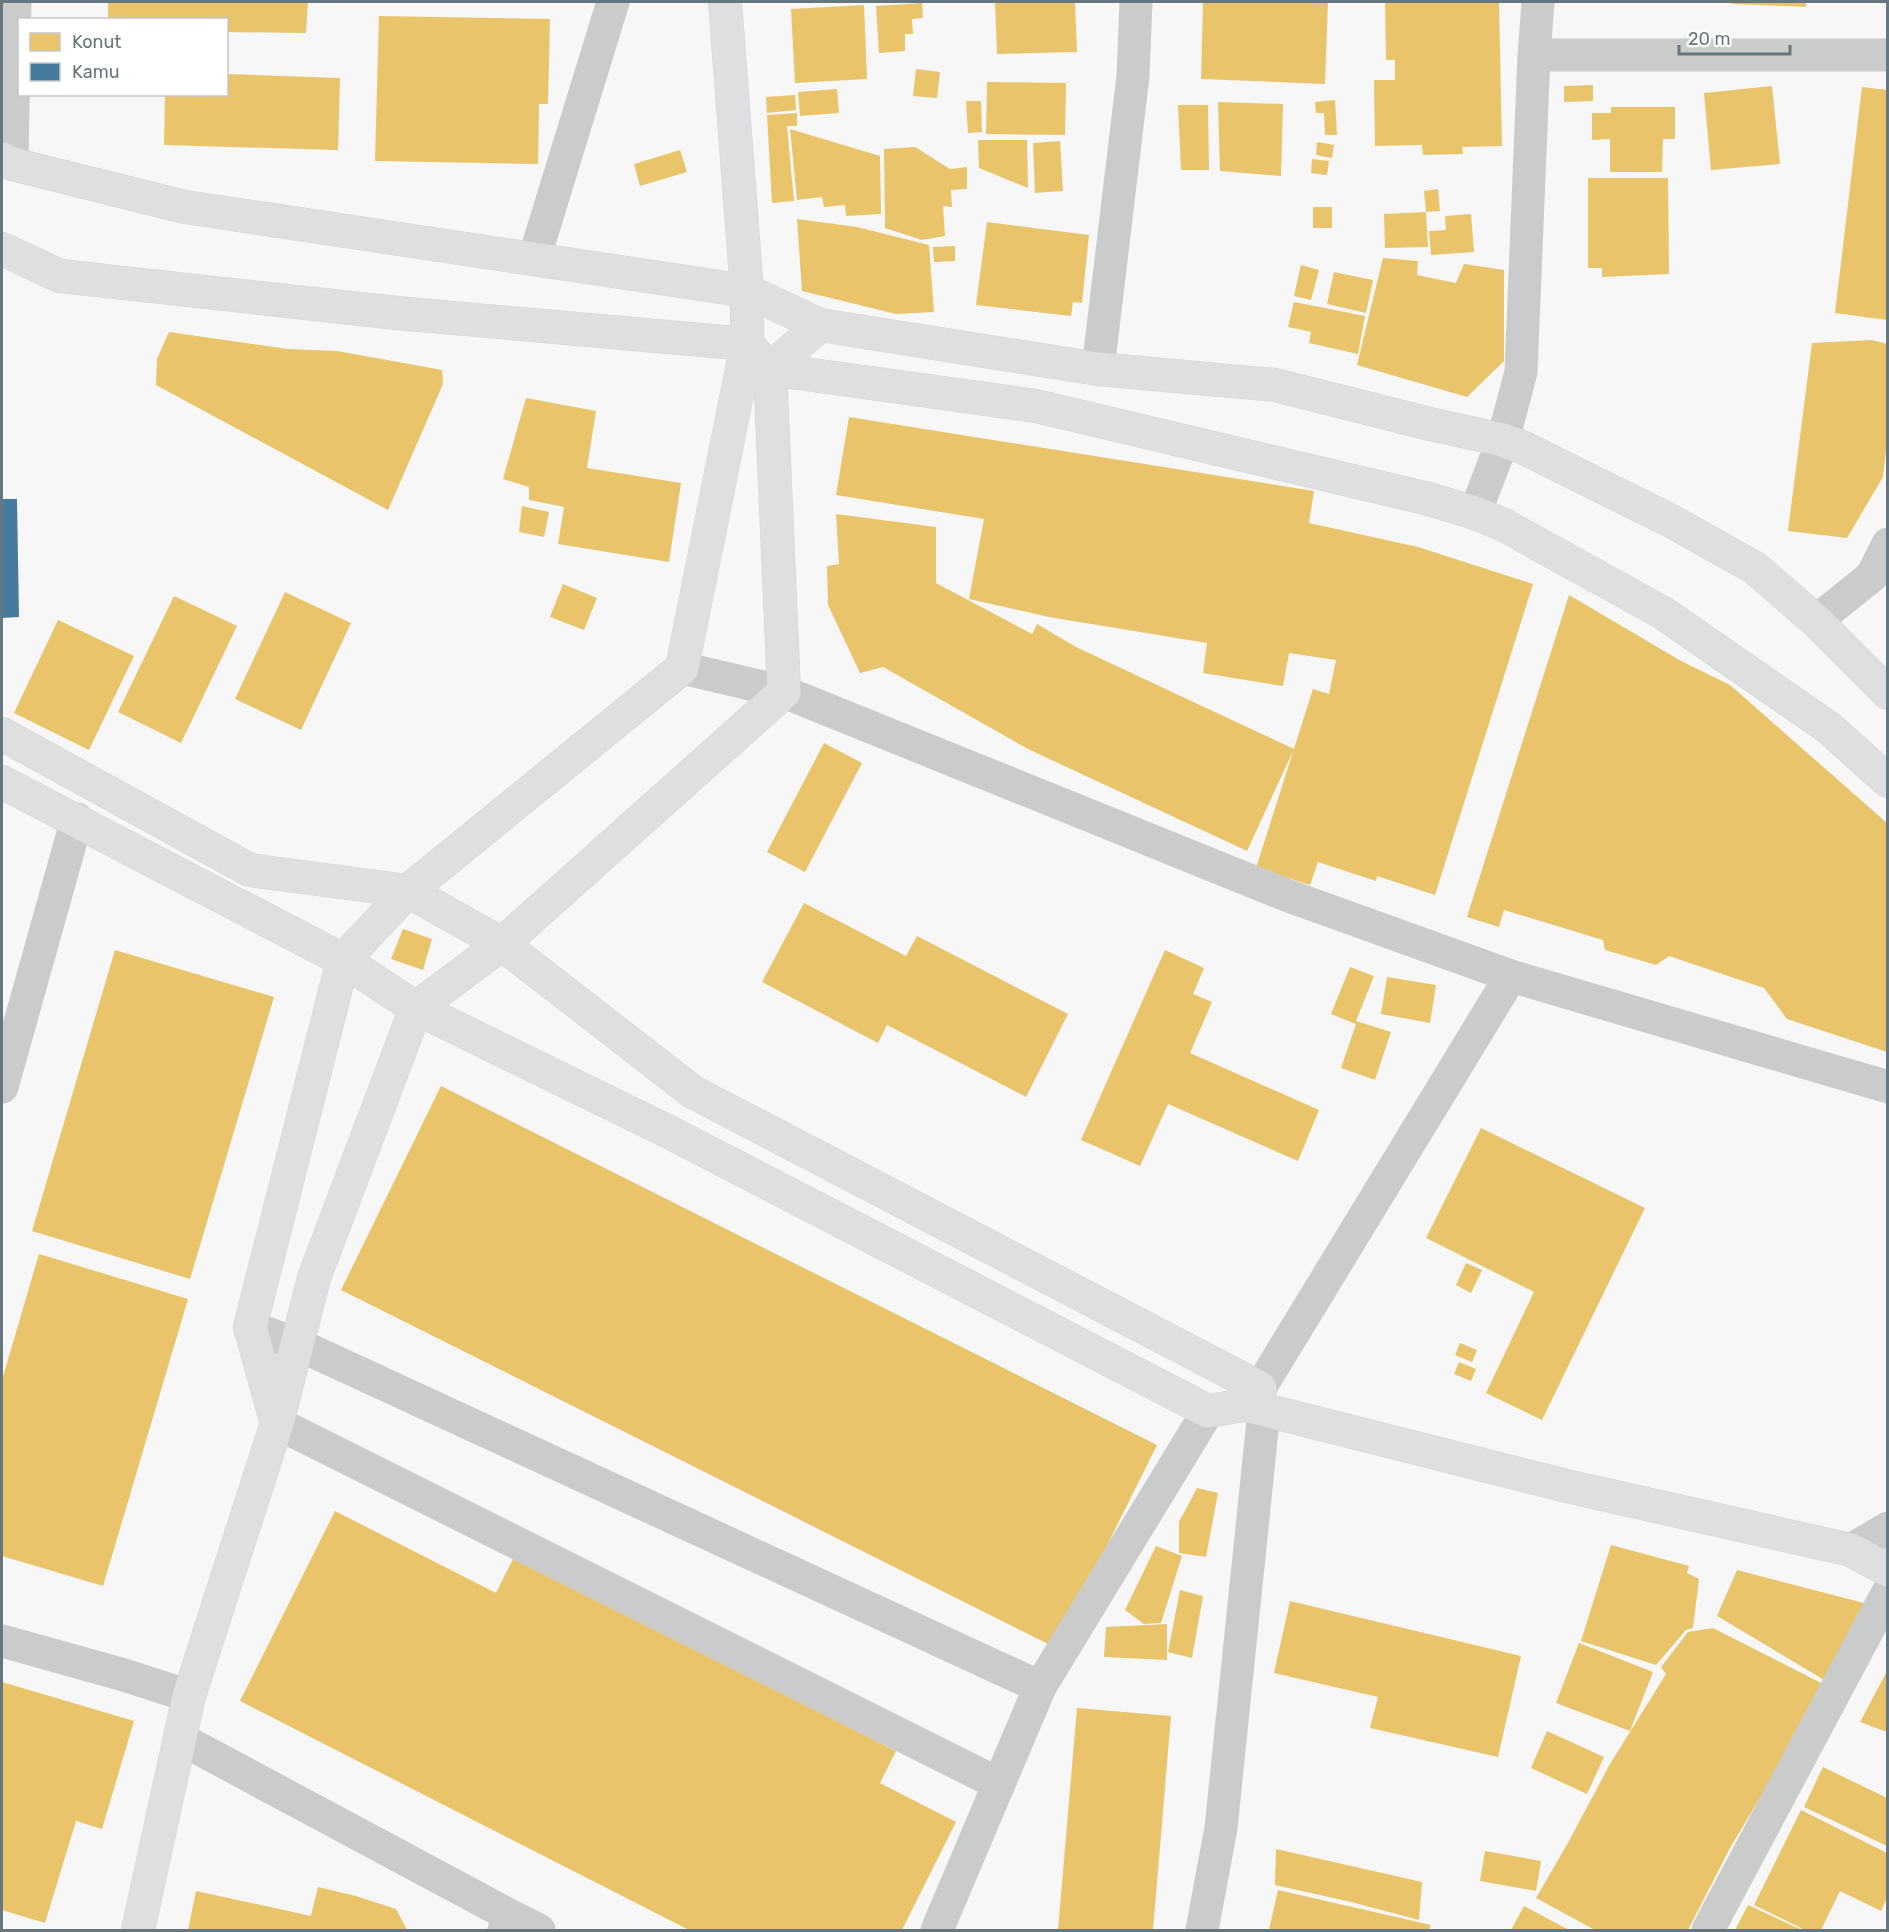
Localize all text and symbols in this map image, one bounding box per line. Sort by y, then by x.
legend [18,18,228,96]
scale bar [1679,18,1790,56]
text: 20 m [1688,28,1730,50]
text: Konut [72,31,121,53]
text: Kamu [72,61,119,83]

